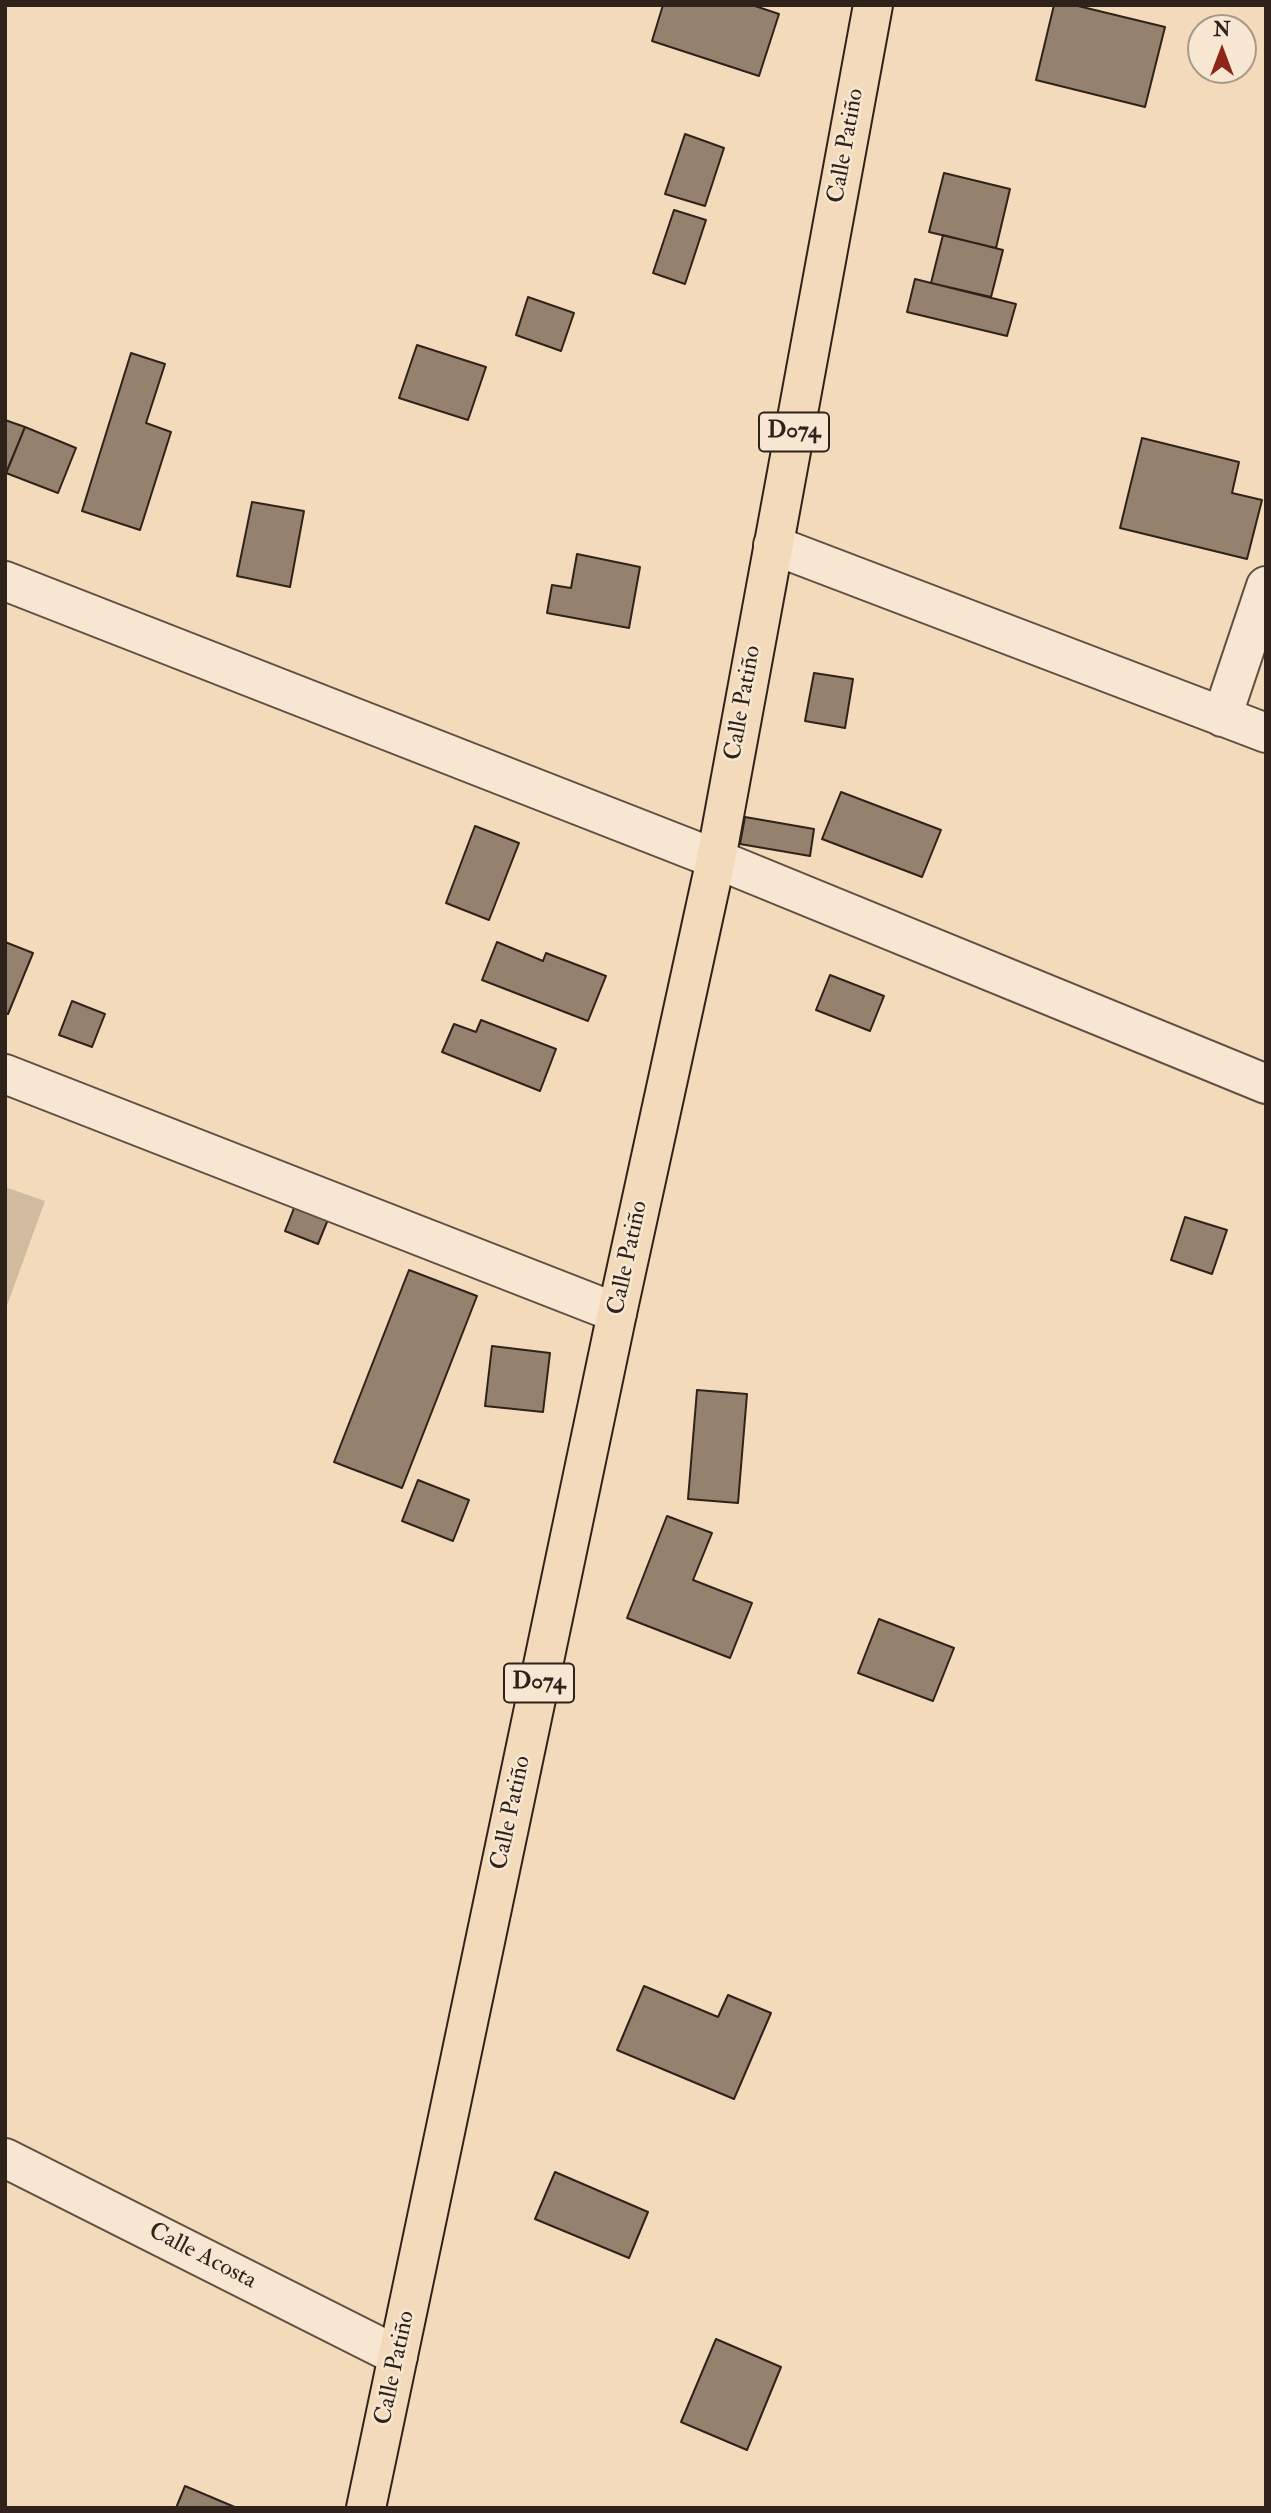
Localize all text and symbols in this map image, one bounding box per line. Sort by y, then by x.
north arrow [1187,14,1257,84]
text: N [1213,18,1231,42]
street label: Calle Patiño [823,86,871,206]
road number: D074 [759,412,829,452]
street label: Calle Patiño [720,643,768,763]
street label: Calle Patiño [603,1198,655,1318]
road number: D074 [504,1664,574,1702]
street label: Calle Patiño [486,1753,538,1873]
street label: Calle Acosta [143,2218,261,2296]
street label: Calle Patiño [370,2308,422,2428]

